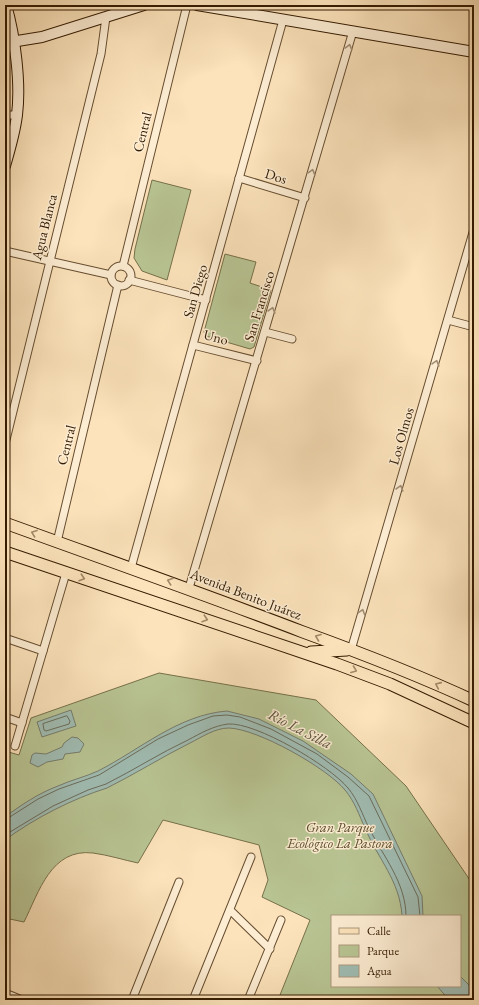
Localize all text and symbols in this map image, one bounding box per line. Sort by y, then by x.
one-way arrow [344,44,352,50]
street label: Central [128,109,156,154]
street label: Dos [263,164,290,188]
one-way arrow [307,169,316,176]
street label: Agua Blanca [27,192,61,263]
street label: San Diego [179,262,211,320]
street label: San Francisco [240,268,278,344]
one-way arrow [267,307,276,314]
street label: Uno [202,325,230,349]
one-way arrow [431,360,440,367]
street label: Los Olmos [384,405,418,467]
street label: Central [52,422,80,467]
one-way arrow [395,484,404,491]
one-way arrow [31,530,38,538]
street label: Avenida Benito Juárez [187,564,305,624]
one-way arrow [78,574,85,582]
one-way arrow [167,578,174,586]
one-way arrow [357,609,366,616]
one-way arrow [201,615,208,623]
one-way arrow [314,634,321,642]
one-way arrow [351,666,358,674]
one-way arrow [435,682,442,690]
water label: Río La Silla [265,704,335,753]
park label: Gran Parque Ecológico La Pastora [286,818,393,852]
legend [331,915,461,987]
text: Calle [367,923,391,939]
text: Parque [367,943,399,959]
text: Agua [366,963,392,979]

